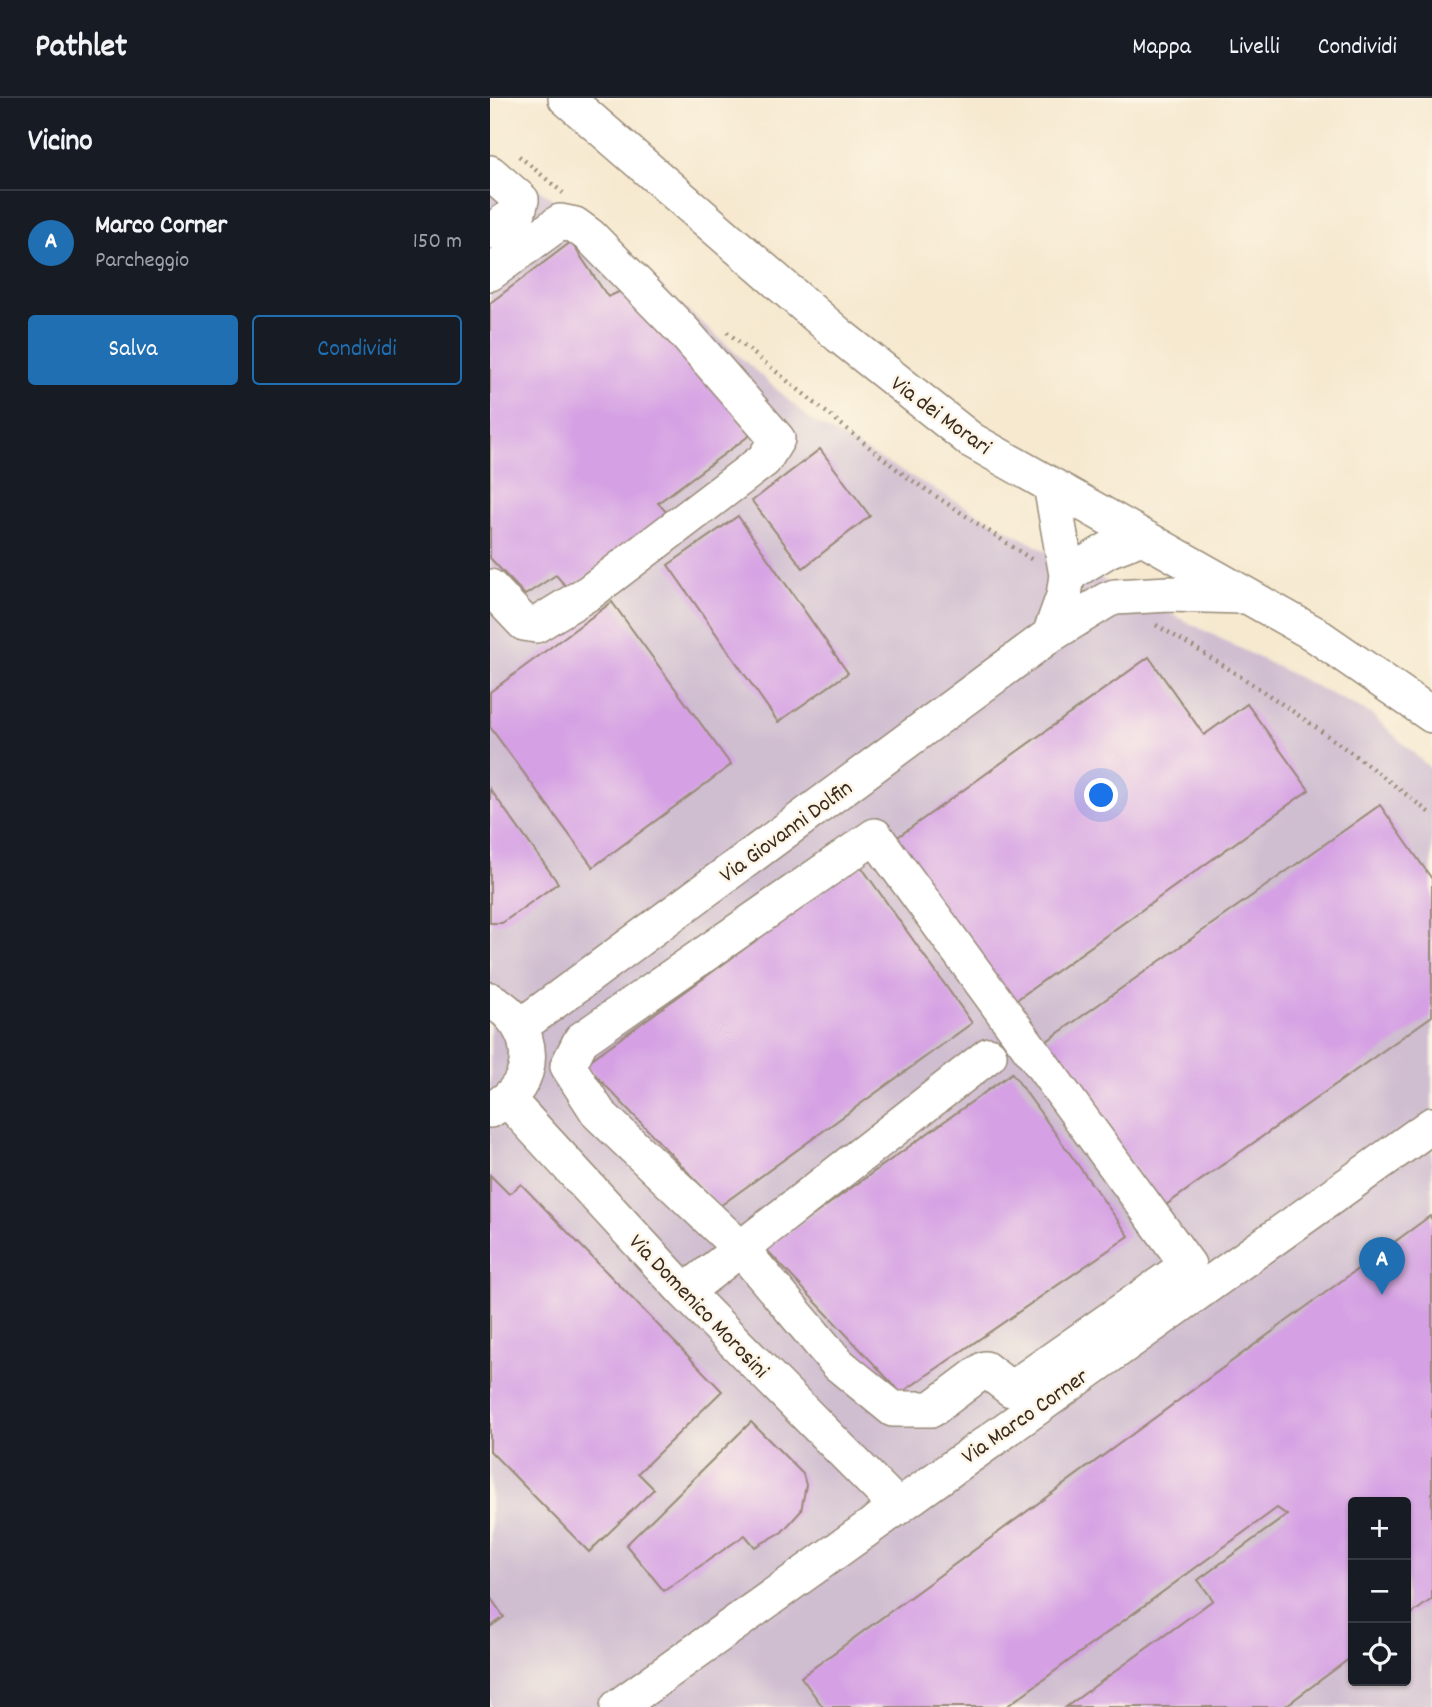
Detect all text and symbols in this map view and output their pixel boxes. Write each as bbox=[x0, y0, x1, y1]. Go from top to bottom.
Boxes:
text: Pathlet bbox=[35, 25, 127, 72]
text: Mappa bbox=[1132, 31, 1191, 65]
text: Livelli bbox=[1229, 31, 1280, 65]
text: Condividi bbox=[1318, 31, 1397, 65]
text: Vicino bbox=[28, 122, 93, 165]
text: Marco Corner bbox=[95, 208, 227, 245]
text: A bbox=[45, 226, 57, 259]
text: 150 m bbox=[413, 226, 462, 259]
text: Parcheggio bbox=[95, 245, 189, 278]
button: Salva bbox=[28, 315, 238, 385]
button: Condividi bbox=[252, 315, 462, 385]
street label: Via dei Morari bbox=[883, 369, 997, 465]
street label: Via Giovanni Dolfin bbox=[714, 773, 860, 892]
your location bbox=[1084, 778, 1118, 812]
street label: Via Domenico Morosini bbox=[620, 1228, 775, 1387]
pin: A bbox=[1359, 1237, 1405, 1295]
street label: Via Marco Corner bbox=[956, 1362, 1097, 1474]
map controls bbox=[1348, 1497, 1411, 1686]
button: + bbox=[1348, 1497, 1411, 1560]
button: − bbox=[1348, 1560, 1411, 1623]
button: locate bbox=[1348, 1623, 1411, 1686]

